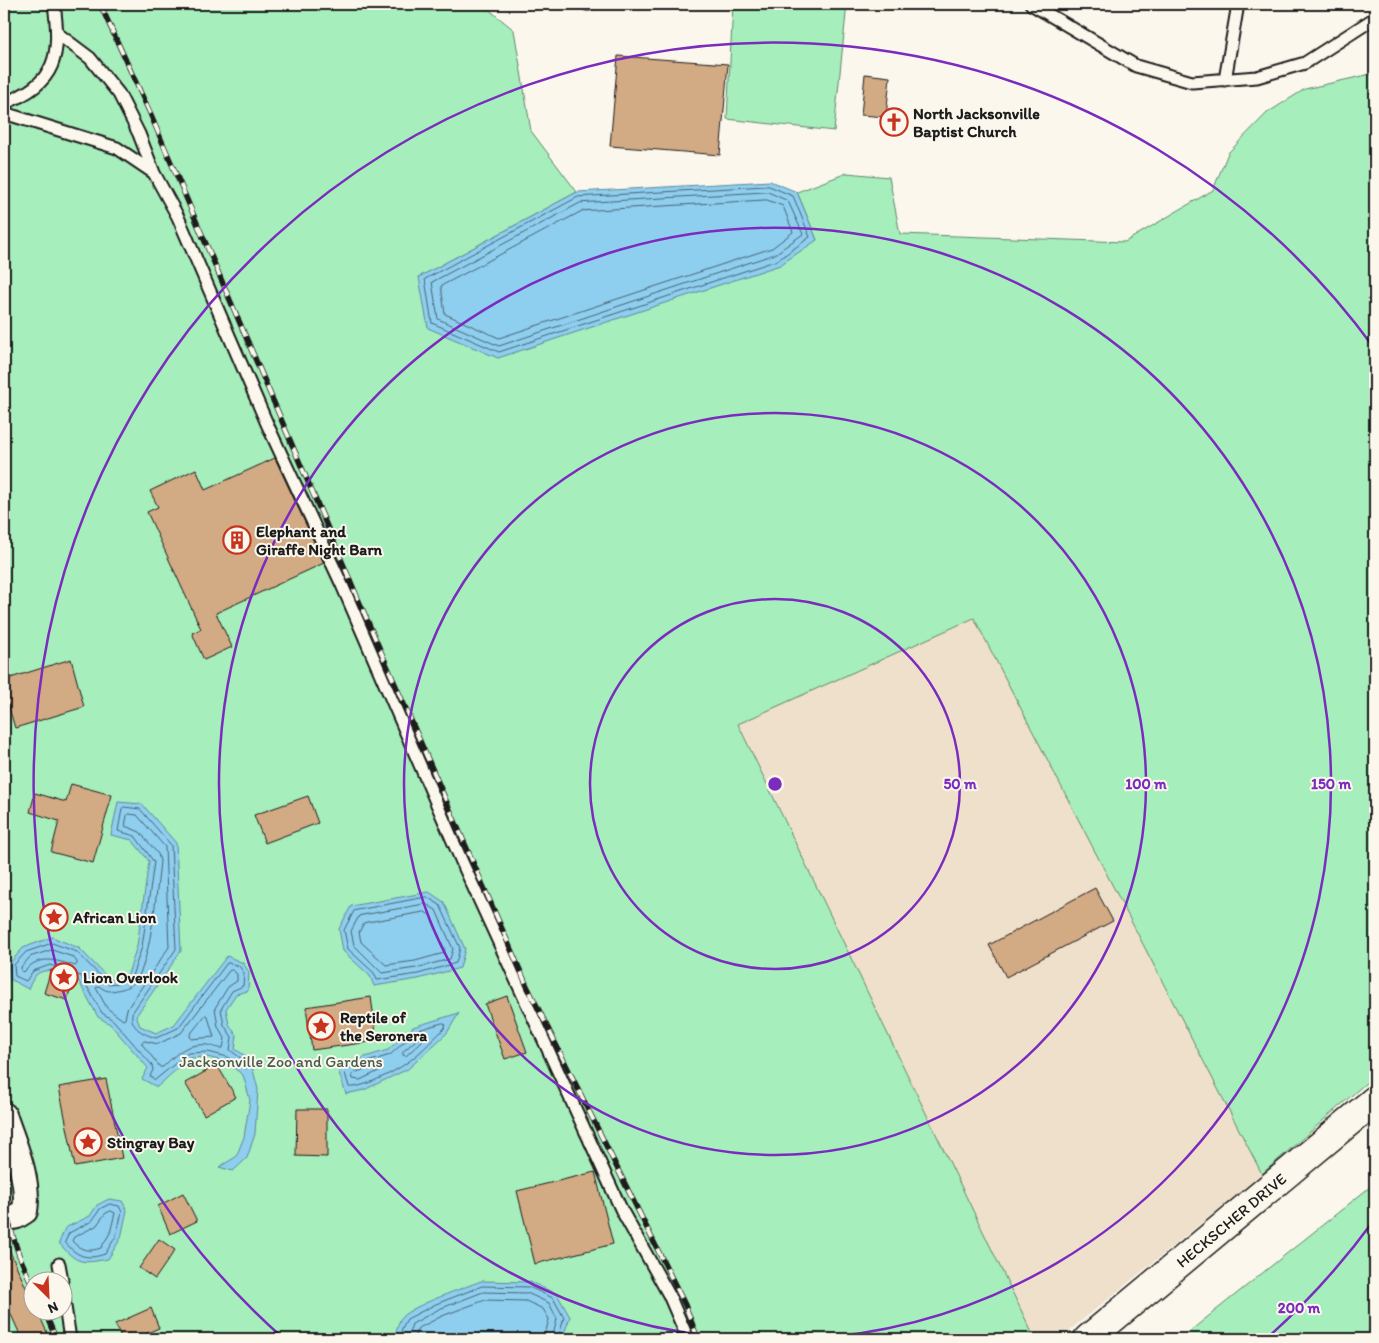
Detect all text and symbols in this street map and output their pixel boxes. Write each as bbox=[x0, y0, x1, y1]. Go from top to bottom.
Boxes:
place label: North Jacksonville Baptist Church bbox=[913, 104, 1040, 142]
church icon: North Jacksonville Baptist Church bbox=[879, 107, 909, 137]
place label: Elephant and Giraffe Night Barn bbox=[256, 522, 383, 560]
building icon: Elephant and Giraffe Night Barn bbox=[222, 525, 252, 555]
centre of rings bbox=[766, 775, 784, 793]
text: 50 m bbox=[943, 775, 977, 793]
text: 100 m bbox=[1125, 775, 1167, 793]
text: 150 m bbox=[1311, 775, 1351, 793]
place icon: African Lion bbox=[39, 902, 69, 932]
place label: African Lion bbox=[72, 908, 157, 927]
place icon: Lion Overlook bbox=[49, 962, 79, 992]
place label: Lion Overlook bbox=[83, 968, 179, 987]
place label: Reptile of the Seronera bbox=[340, 1008, 427, 1045]
place icon: Reptile of the Seronera bbox=[306, 1011, 336, 1041]
park label: Jacksonville Zoo and Gardens bbox=[179, 1052, 383, 1071]
place icon: Stingray Bay bbox=[73, 1127, 103, 1157]
place label: Stingray Bay bbox=[107, 1133, 195, 1153]
street label: HECKSCHER DRIVE bbox=[1172, 1169, 1290, 1272]
north arrow bbox=[22, 1270, 72, 1320]
text: N bbox=[45, 1298, 61, 1317]
text: 200 m bbox=[1278, 1299, 1321, 1317]

